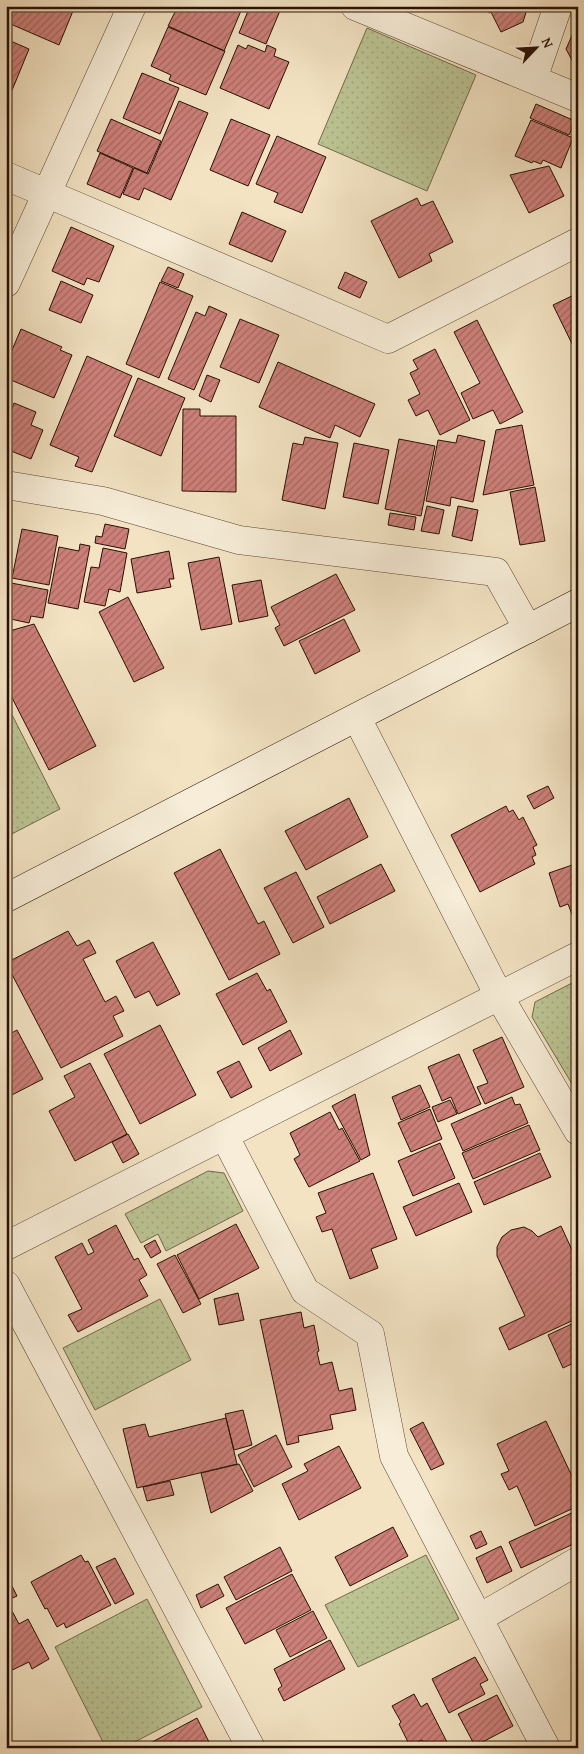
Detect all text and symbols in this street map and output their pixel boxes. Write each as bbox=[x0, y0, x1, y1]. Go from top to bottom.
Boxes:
north arrow bbox=[512, 22, 562, 72]
text: N bbox=[537, 34, 559, 52]

